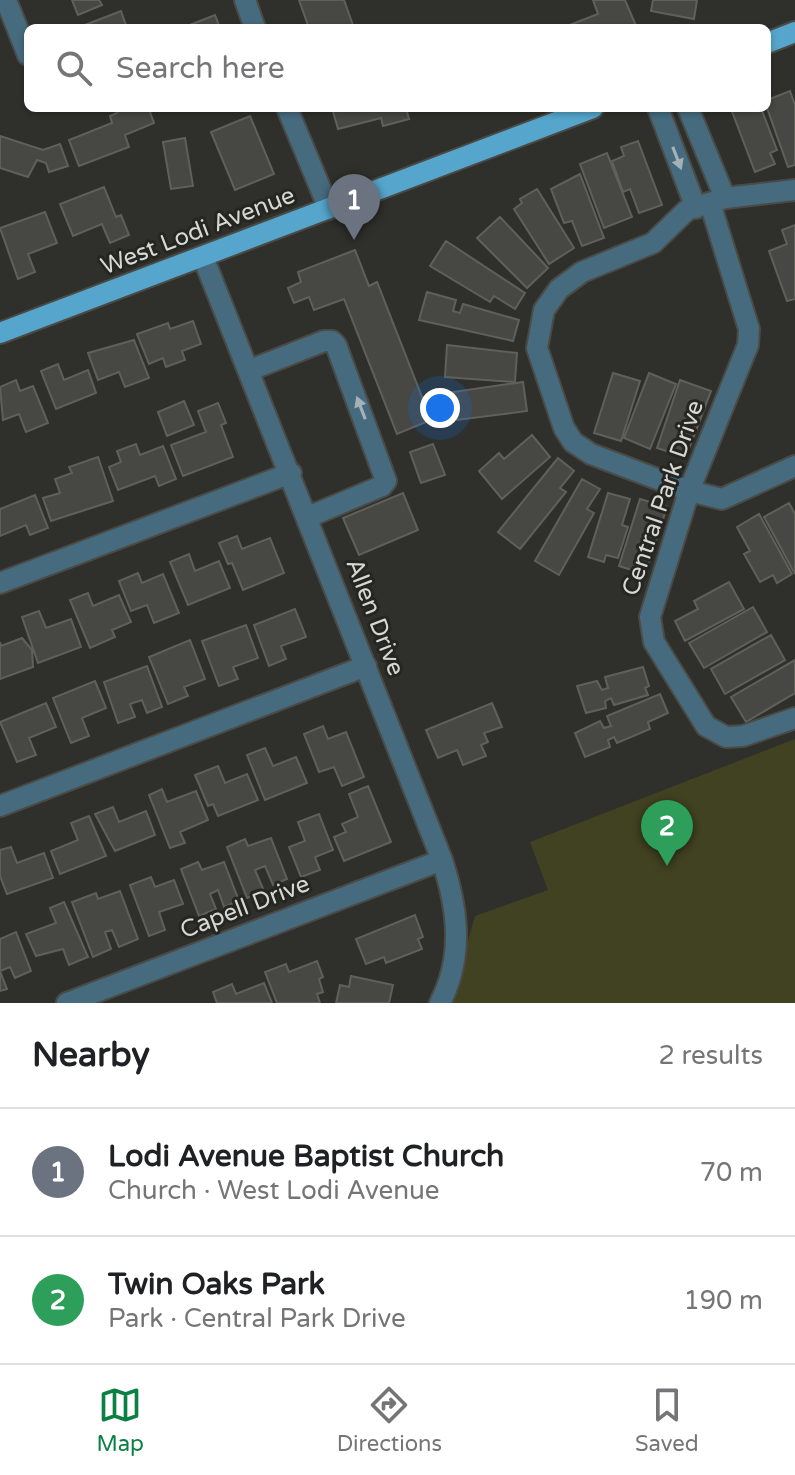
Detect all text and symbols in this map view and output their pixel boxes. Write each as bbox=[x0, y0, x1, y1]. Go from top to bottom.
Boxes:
search box bbox=[24, 24, 771, 112]
icon: search bbox=[52, 46, 96, 90]
text: Search here bbox=[116, 50, 285, 87]
one-way arrow bbox=[671, 146, 684, 170]
pin: 1 bbox=[328, 174, 380, 240]
street label: West Lodi Avenue bbox=[97, 181, 299, 281]
your location bbox=[420, 388, 460, 428]
one-way arrow bbox=[354, 396, 367, 420]
street label: Central Park Drive bbox=[616, 396, 710, 600]
street label: Allen Drive bbox=[339, 554, 411, 680]
pin: 2 bbox=[641, 800, 693, 866]
street label: Capell Drive bbox=[176, 869, 314, 945]
text: Nearby bbox=[32, 1035, 150, 1076]
text: 2 results bbox=[658, 1040, 763, 1071]
text: Lodi Avenue Baptist Church bbox=[108, 1138, 504, 1175]
text: 1 bbox=[50, 1157, 66, 1188]
text: 70 m bbox=[700, 1157, 763, 1188]
text: Church · West Lodi Avenue bbox=[108, 1175, 440, 1206]
text: Twin Oaks Park bbox=[108, 1266, 325, 1303]
text: 2 bbox=[50, 1285, 66, 1316]
text: 190 m bbox=[683, 1285, 763, 1316]
text: Park · Central Park Drive bbox=[108, 1303, 406, 1334]
tab: Map bbox=[96, 1383, 144, 1457]
tab: Directions bbox=[337, 1383, 442, 1457]
tab: Saved bbox=[635, 1383, 699, 1457]

